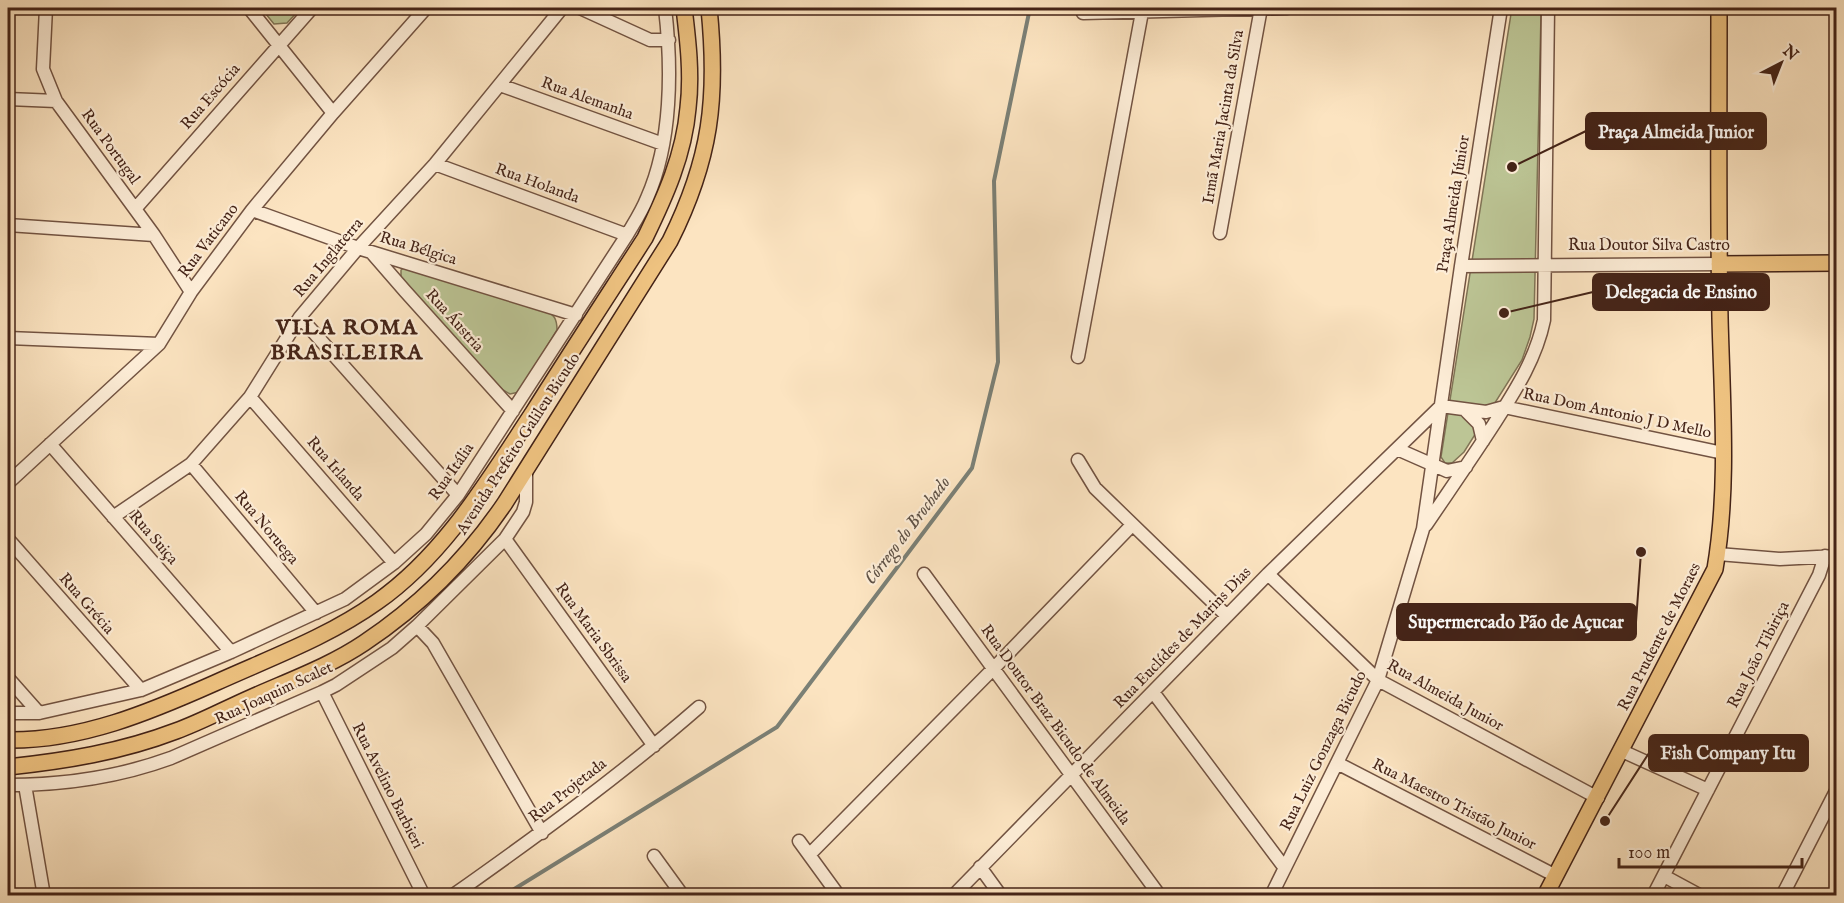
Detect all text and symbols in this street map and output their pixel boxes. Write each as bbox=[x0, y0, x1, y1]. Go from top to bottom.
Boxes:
street label: Irmã Maria Jacinta da Silva bbox=[1199, 28, 1249, 205]
north arrow bbox=[1751, 33, 1811, 93]
text: N bbox=[1777, 41, 1802, 66]
street label: Rua Escócia bbox=[177, 60, 245, 134]
street label: Rua Alemanha bbox=[538, 73, 636, 125]
street label: Rua Portugal bbox=[76, 106, 144, 189]
callout: Praça Almeida Junior bbox=[1586, 113, 1766, 149]
text: Praça Almeida Junior bbox=[1598, 122, 1755, 145]
street label: Praça Almeida Júnior bbox=[1433, 134, 1475, 274]
street label: Rua Holanda bbox=[492, 160, 582, 208]
street label: Rua Vaticano bbox=[175, 200, 244, 282]
street label: Rua Inglaterra bbox=[290, 214, 368, 302]
street label: Rua Bélgica bbox=[377, 228, 459, 270]
street label: Rua Doutor Silva Castro bbox=[1568, 236, 1730, 256]
callout: Delegacia de Ensino bbox=[1593, 274, 1769, 310]
text: Delegacia de Ensino bbox=[1605, 282, 1757, 305]
street label: Rua Áustria bbox=[420, 284, 489, 357]
district label: VILA ROMA BRASILEIRA bbox=[270, 314, 424, 367]
street label: Avenida Prefeito Galileu Bicudo bbox=[452, 349, 586, 539]
street label: Rua Dom Antonio J D Mello bbox=[1521, 384, 1713, 444]
street label: Rua Irlanda bbox=[302, 433, 368, 505]
street label: Rua Itália bbox=[425, 439, 479, 505]
water label: Córrego do Brochado bbox=[860, 472, 956, 590]
street label: Rua Noruega bbox=[229, 487, 303, 569]
street label: Rua Suiça bbox=[124, 507, 182, 569]
street label: Rua Prudente de Moraes bbox=[1614, 559, 1706, 714]
street label: Rua Euclídes de Marins Dias bbox=[1110, 563, 1256, 713]
street label: Rua Grécia bbox=[54, 569, 118, 639]
street label: Rua Maria Sbrissa bbox=[550, 579, 636, 687]
street label: Rua João Tibiriça bbox=[1724, 598, 1795, 712]
callout: Supermercado Pão de Açucar bbox=[1397, 604, 1636, 640]
text: Supermercado Pão de Açucar bbox=[1408, 612, 1624, 635]
street label: Rua Doutor Braz Bicudo de Almeida bbox=[976, 621, 1134, 829]
street label: Rua Almeida Junior bbox=[1383, 656, 1507, 736]
street label: Rua Joaquim Scalet bbox=[212, 658, 337, 730]
street label: Rua Luiz Gonzaga Bicudo bbox=[1276, 667, 1372, 834]
street label: Rua Avelino Barbieri bbox=[347, 720, 427, 852]
callout: Fish Company Itu bbox=[1649, 735, 1808, 771]
text: Fish Company Itu bbox=[1660, 743, 1796, 766]
street label: Rua Projetada bbox=[525, 754, 611, 828]
street label: Rua Maestro Tristão Junior bbox=[1369, 755, 1540, 855]
scale bar bbox=[1619, 831, 1802, 869]
text: 100 m bbox=[1628, 842, 1670, 865]

